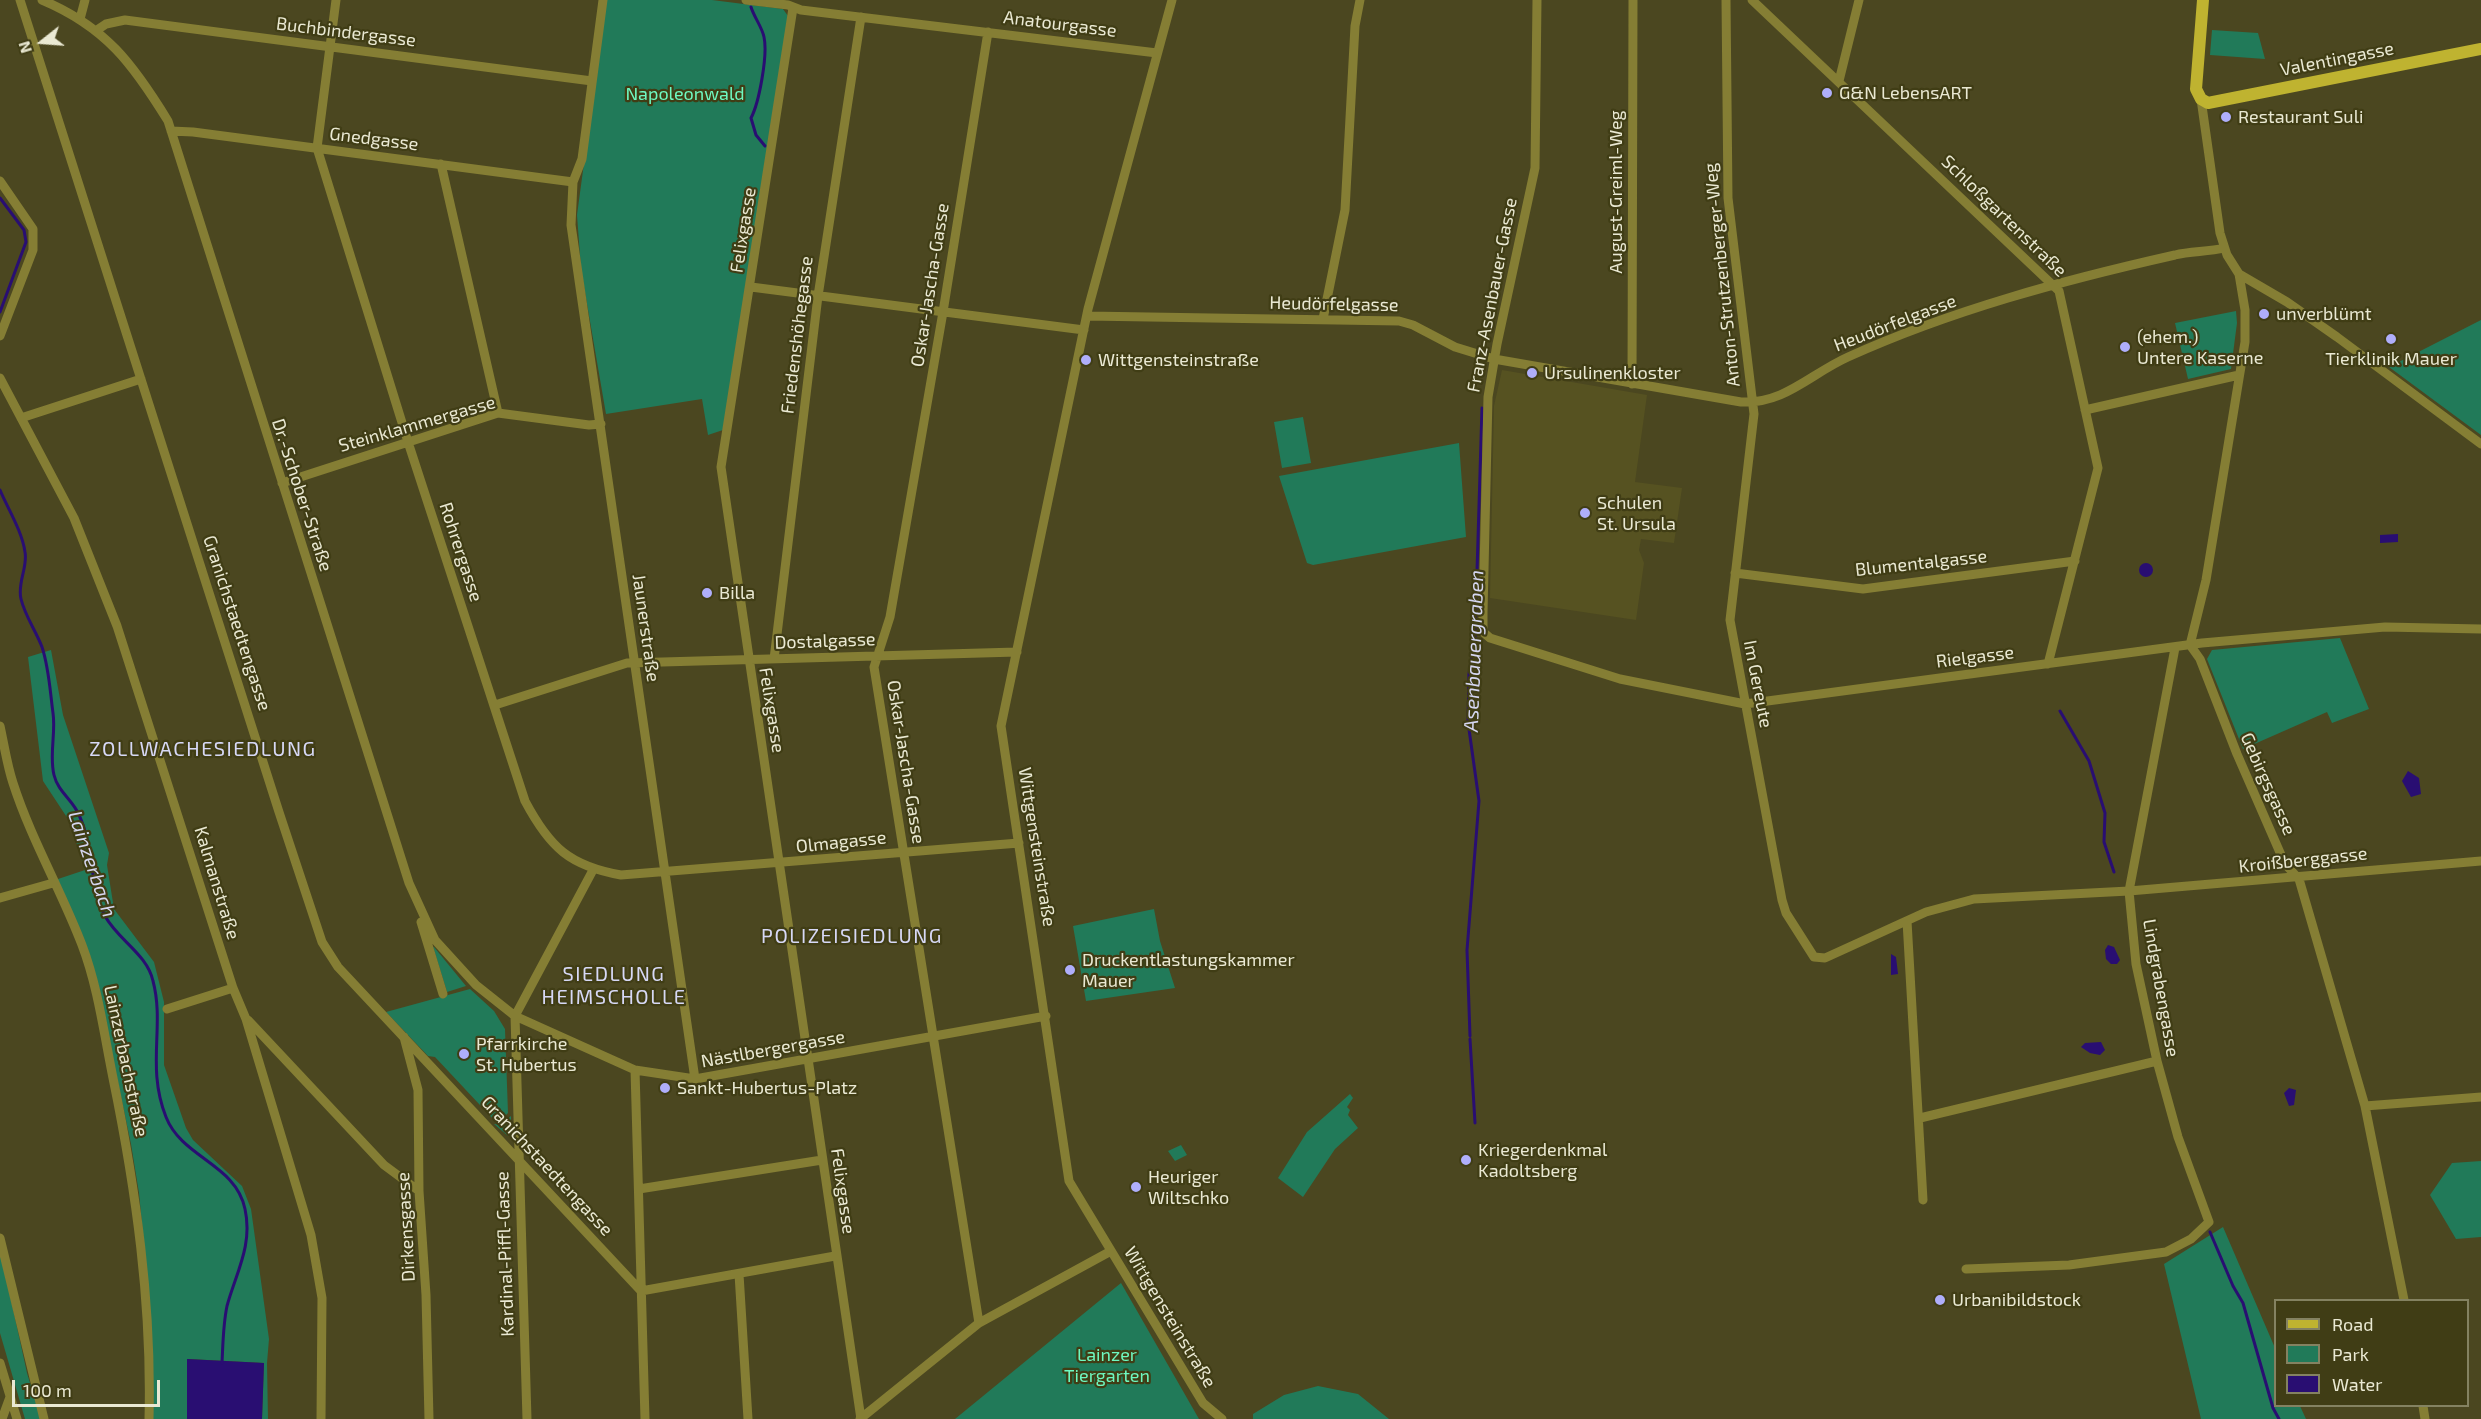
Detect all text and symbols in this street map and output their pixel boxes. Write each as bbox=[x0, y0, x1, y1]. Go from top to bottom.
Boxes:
street label: Anatourgasse bbox=[1002, 6, 1118, 42]
north arrow bbox=[12, 12, 72, 72]
street label: Buchbindergasse bbox=[275, 13, 417, 51]
street label: Valentingasse bbox=[2278, 37, 2396, 81]
text: N bbox=[14, 39, 35, 56]
place label: G&N LebensART bbox=[1839, 82, 1972, 104]
park label: Napoleonwald bbox=[625, 83, 745, 105]
marker: G&N LebensART bbox=[1820, 86, 1834, 100]
place label: Restaurant Suli bbox=[2238, 106, 2363, 128]
street label: August-Greiml-Weg bbox=[1605, 110, 1627, 274]
marker: Restaurant Suli bbox=[2219, 110, 2233, 124]
street label: Gnedgasse bbox=[328, 123, 420, 155]
street label: Schloßgartenstraße bbox=[1937, 151, 2071, 281]
street label: Anton-Strutzenberger-Weg bbox=[1700, 162, 1744, 388]
street label: Felixgasse bbox=[726, 186, 760, 274]
street label: Franz-Asenbauer-Gasse bbox=[1463, 196, 1521, 394]
street label: Oskar-Jascha-Gasse bbox=[906, 202, 954, 368]
street label: Friedenshöhegasse bbox=[777, 255, 817, 415]
street label: Heudörfelgasse bbox=[1831, 290, 1959, 356]
street label: Heudörfelgasse bbox=[1269, 292, 1399, 316]
place label: unverblümt bbox=[2276, 303, 2372, 325]
marker: unverblümt bbox=[2257, 307, 2271, 321]
place label: (ehem.) Untere Kaserne bbox=[2137, 326, 2263, 368]
marker: Tierklinik Mauer bbox=[2384, 332, 2398, 346]
marker: (ehem.) Untere Kaserne bbox=[2118, 340, 2132, 354]
place label: Tierklinik Mauer bbox=[2325, 348, 2457, 370]
place label: Wittgensteinstraße bbox=[1098, 349, 1259, 371]
marker: Wittgensteinstraße bbox=[1079, 353, 1093, 367]
place label: Ursulinenkloster bbox=[1544, 362, 1681, 384]
marker: Ursulinenkloster bbox=[1525, 366, 1539, 380]
street label: Steinklammergasse bbox=[336, 391, 498, 457]
street label: Dr.-Schober-Straße bbox=[267, 416, 337, 574]
place label: Schulen St. Ursula bbox=[1597, 492, 1676, 534]
street label: Rohrergasse bbox=[435, 500, 487, 604]
marker: Schulen St. Ursula bbox=[1578, 506, 1592, 520]
street label: Granichstaedtengasse bbox=[198, 533, 276, 713]
street label: Blumentalgasse bbox=[1854, 545, 1988, 581]
water label: Asenbauergraben bbox=[1459, 570, 1489, 732]
street label: Jaunerstraße bbox=[628, 573, 664, 683]
place label: Billa bbox=[719, 582, 755, 604]
marker: Billa bbox=[700, 586, 714, 600]
street label: Dostalgasse bbox=[774, 628, 876, 654]
street label: Im Gereute bbox=[1739, 638, 1777, 730]
street label: Rielgasse bbox=[1935, 642, 2015, 672]
street label: Felixgasse bbox=[755, 666, 789, 754]
street label: Oskar-Jascha-Gasse bbox=[882, 679, 930, 845]
street label: Gebirgsgasse bbox=[2236, 729, 2300, 839]
district label: ZOLLWACHESIEDLUNG bbox=[89, 737, 317, 761]
street label: Wittgensteinstraße bbox=[1014, 766, 1060, 928]
water label: Lainzerbach bbox=[63, 808, 121, 920]
street label: Kalmanstraße bbox=[190, 824, 244, 942]
street label: Olmagasse bbox=[795, 827, 887, 857]
street label: Kroißberggasse bbox=[2238, 842, 2368, 878]
street label: Lindgrabengasse bbox=[2138, 917, 2184, 1059]
district label: POLIZEISIEDLUNG bbox=[761, 924, 943, 948]
place label: Druckentlastungskammer Mauer bbox=[1082, 949, 1295, 992]
district label: SIEDLUNG HEIMSCHOLLE bbox=[542, 962, 686, 1009]
marker: Druckentlastungskammer Mauer bbox=[1063, 963, 1077, 977]
street label: Lainzerbachstraße bbox=[99, 983, 153, 1139]
street label: Nästlbergergasse bbox=[699, 1026, 847, 1072]
place label: Pfarrkirche St. Hubertus bbox=[476, 1033, 577, 1076]
marker: Pfarrkirche St. Hubertus bbox=[457, 1047, 471, 1061]
place label: Sankt-Hubertus-Platz bbox=[677, 1077, 857, 1099]
marker: Sankt-Hubertus-Platz bbox=[658, 1081, 672, 1095]
street label: Granichstaedtengasse bbox=[477, 1092, 617, 1240]
place label: Kriegerdenkmal Kadoltsberg bbox=[1478, 1139, 1607, 1182]
street label: Felixgasse bbox=[826, 1147, 860, 1235]
marker: Kriegerdenkmal Kadoltsberg bbox=[1459, 1153, 1473, 1167]
place label: Heuriger Wiltschko bbox=[1148, 1166, 1229, 1208]
street label: Kardinal-Piffl-Gasse bbox=[491, 1171, 519, 1337]
street label: Dirkensgasse bbox=[392, 1172, 420, 1282]
marker: Heuriger Wiltschko bbox=[1129, 1180, 1143, 1194]
street label: Wittgensteinstraße bbox=[1119, 1243, 1221, 1391]
place label: Urbanibildstock bbox=[1952, 1289, 2081, 1311]
marker: Urbanibildstock bbox=[1933, 1293, 1947, 1307]
legend bbox=[2274, 1299, 2469, 1407]
text: Road bbox=[2332, 1313, 2373, 1335]
text: Park bbox=[2332, 1343, 2369, 1365]
park label: Lainzer Tiergarten bbox=[1064, 1344, 1150, 1386]
scale bar bbox=[15, 1368, 164, 1406]
text: Water bbox=[2332, 1373, 2382, 1395]
text: 100 m bbox=[23, 1379, 72, 1401]

